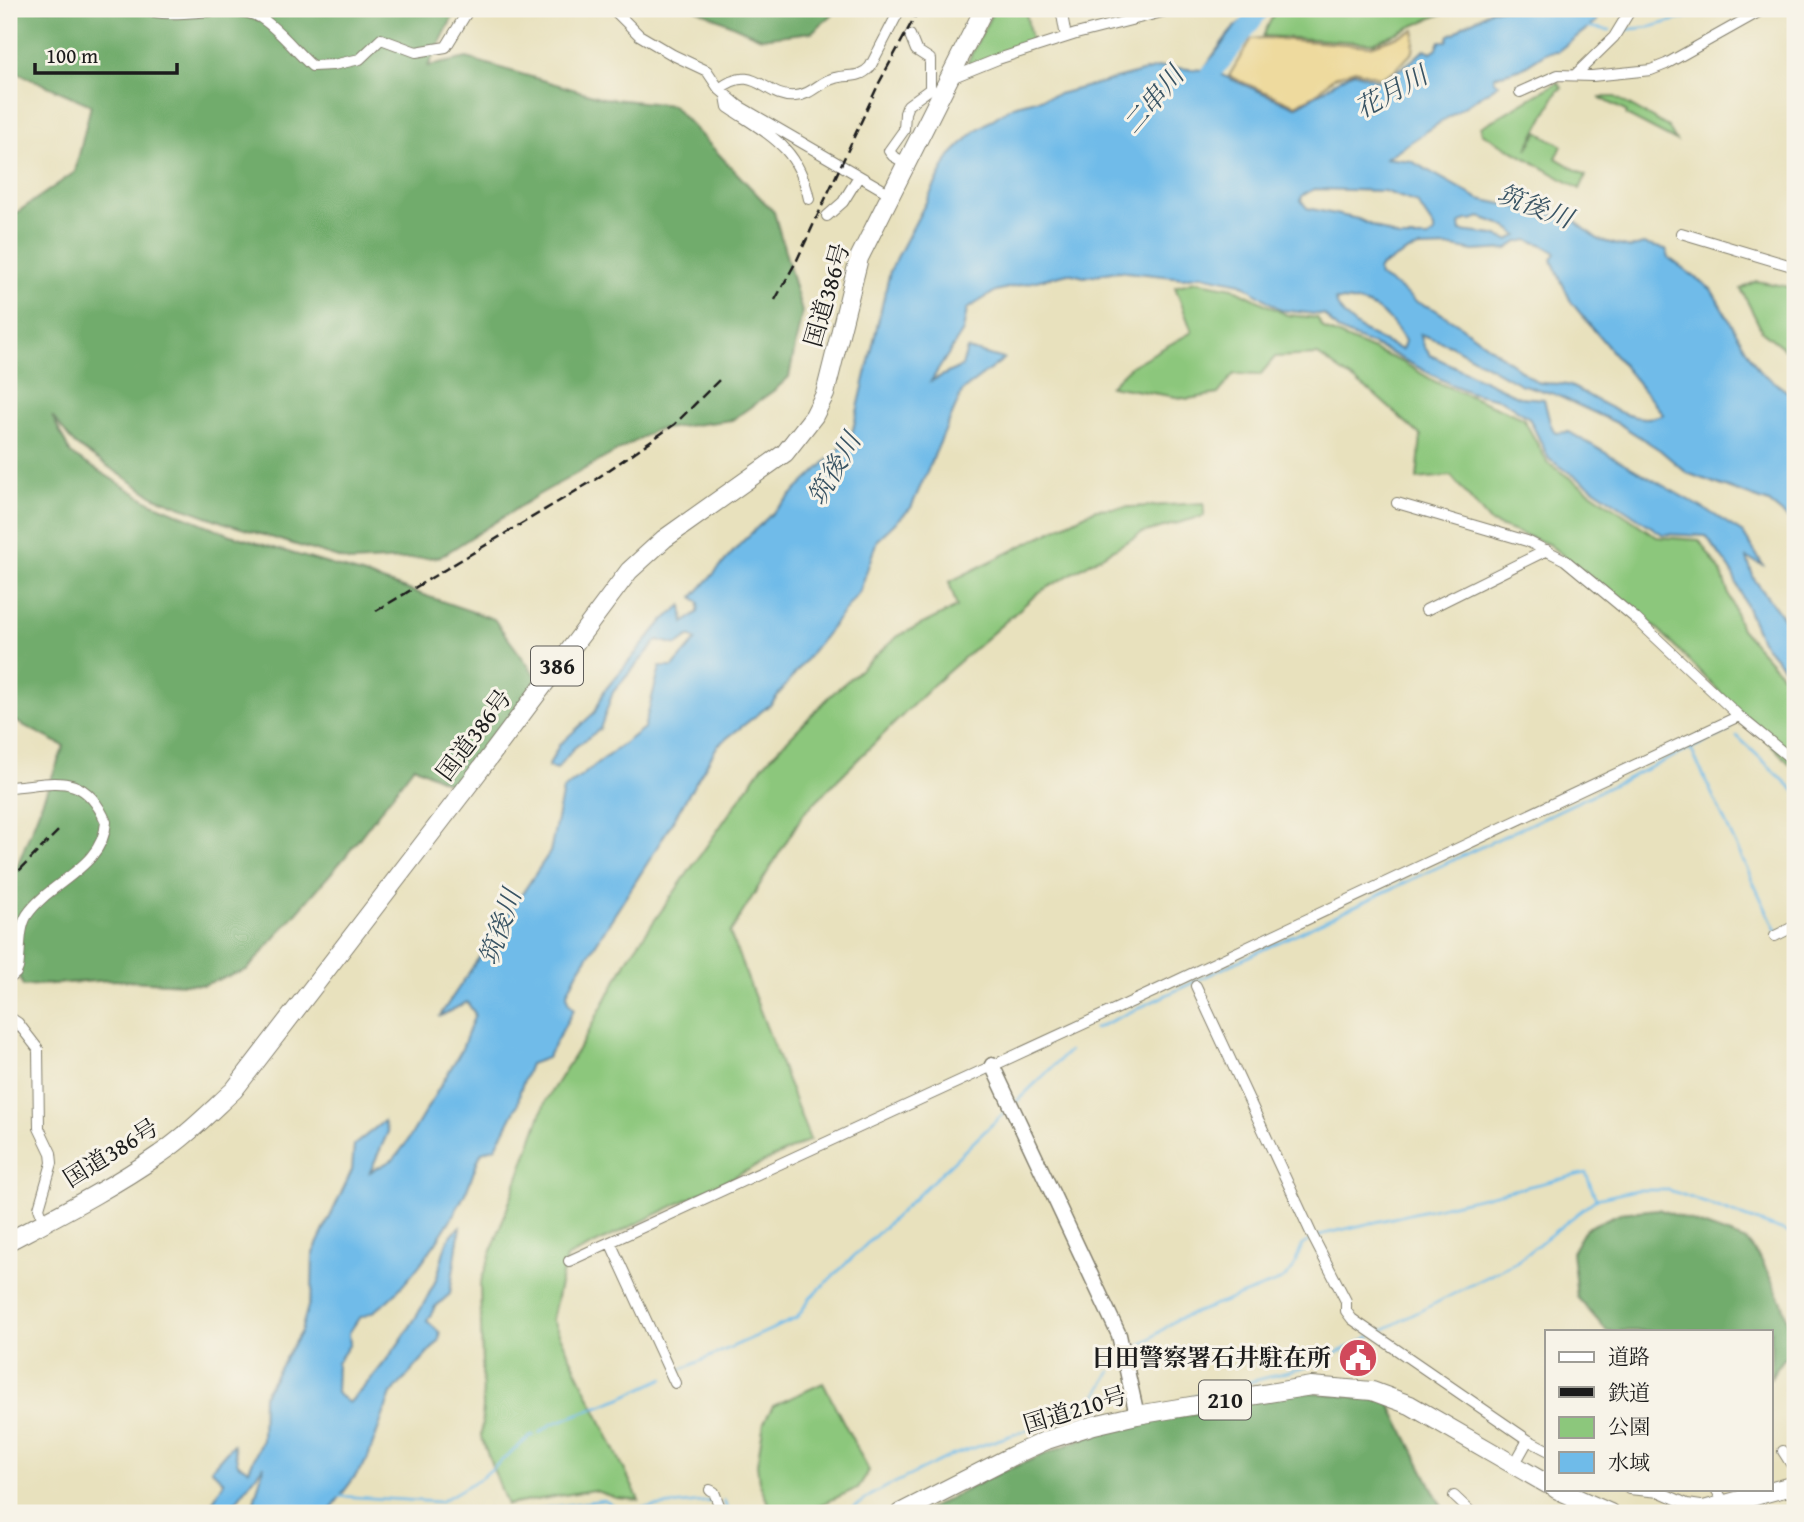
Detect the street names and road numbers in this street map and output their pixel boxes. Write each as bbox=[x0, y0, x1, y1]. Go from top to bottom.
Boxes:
street label: 国道386号 bbox=[795, 239, 858, 351]
road number: 386 bbox=[531, 646, 583, 686]
street label: 国道386号 bbox=[428, 682, 520, 788]
street label: 国道386号 bbox=[56, 1109, 165, 1196]
street label: 国道210号 bbox=[1019, 1377, 1131, 1442]
road number: 210 bbox=[1199, 1380, 1251, 1420]

